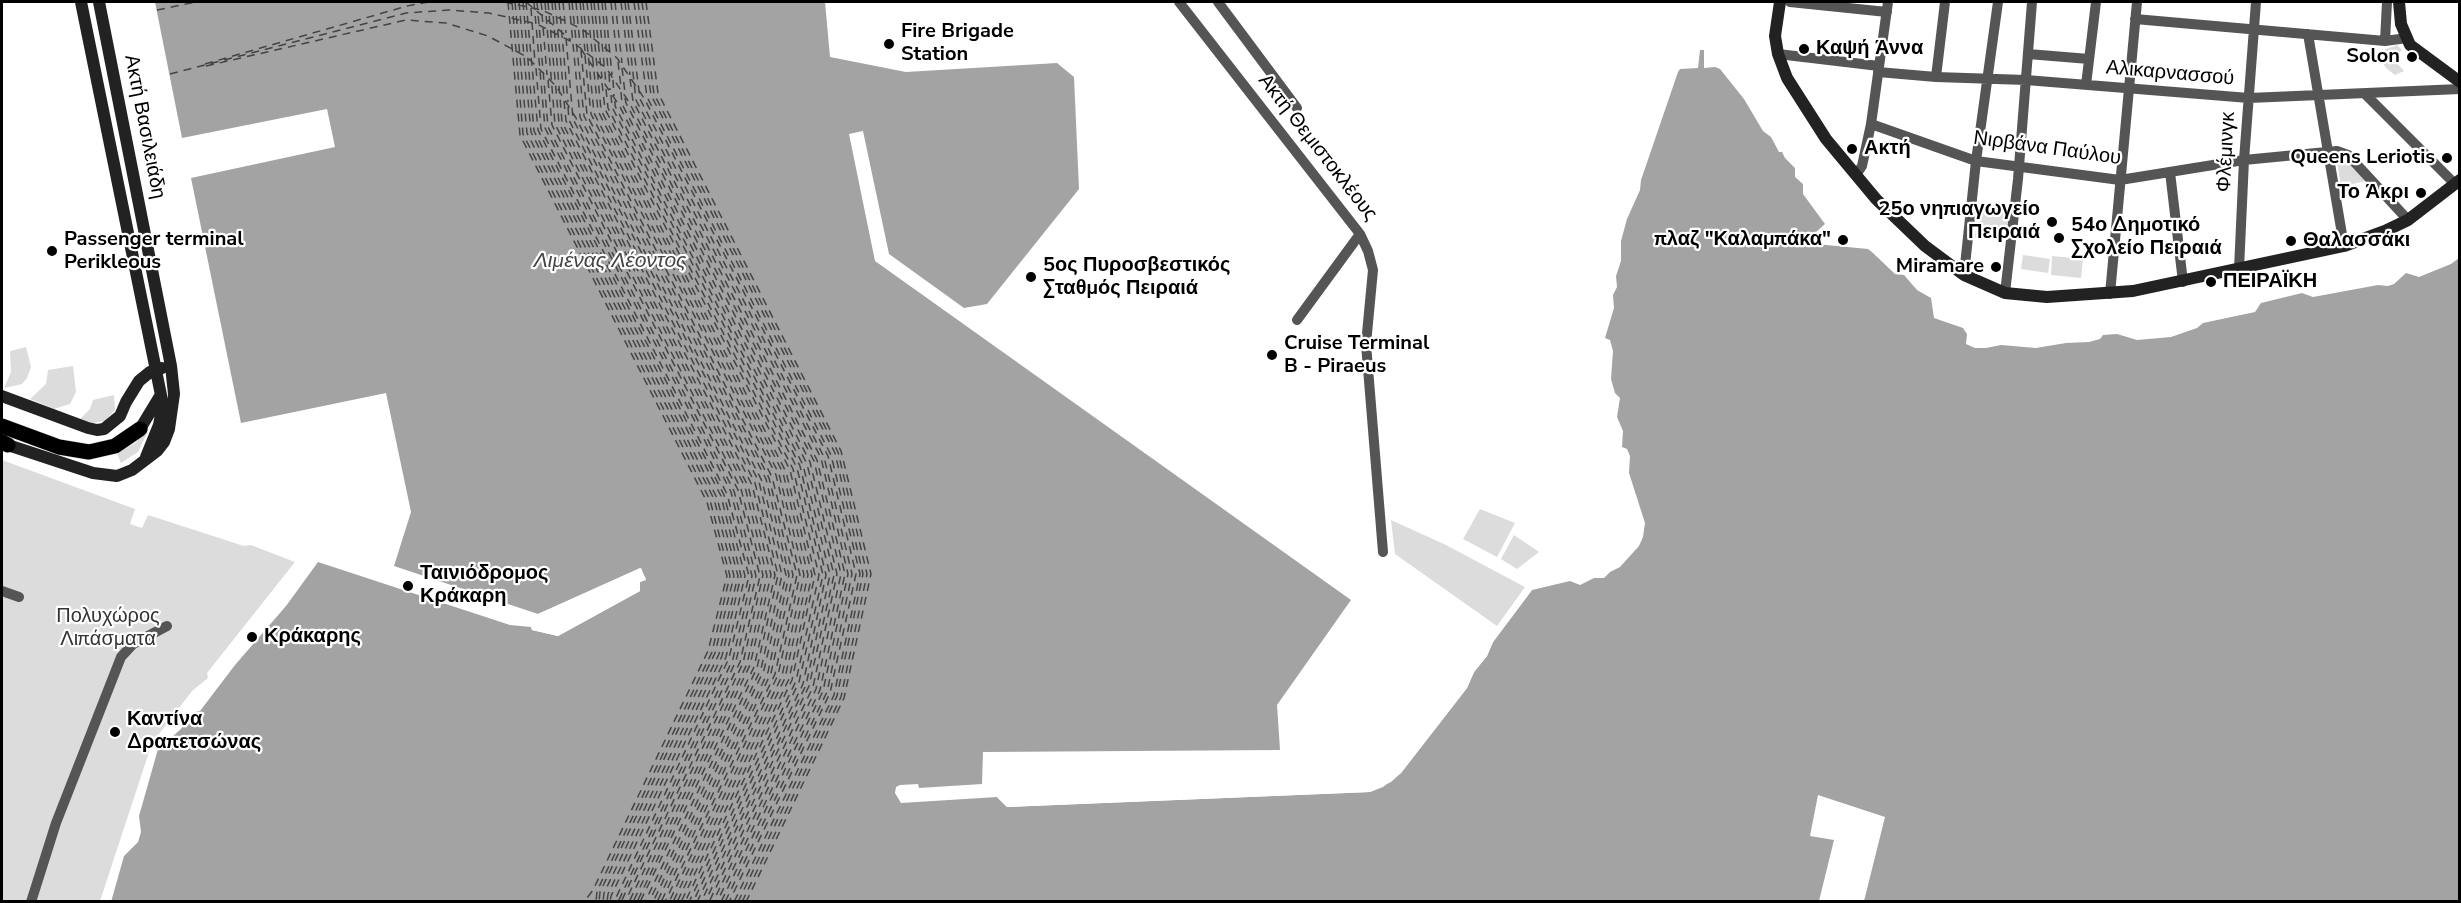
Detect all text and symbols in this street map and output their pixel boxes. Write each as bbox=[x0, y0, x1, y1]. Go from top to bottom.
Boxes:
place label: Fire Brigade Station bbox=[901, 20, 1014, 67]
marker: Fire Brigade Station bbox=[882, 37, 896, 51]
place label: Καψή Άννα bbox=[1816, 37, 1923, 61]
marker: Καψή Άννα bbox=[1797, 42, 1811, 56]
place label: Solon bbox=[2346, 45, 2400, 69]
marker: Solon bbox=[2405, 50, 2419, 64]
street label: Ακτή Βασιλειάδη bbox=[118, 53, 170, 201]
street label: Αλικαρνασσού bbox=[2105, 56, 2235, 92]
street label: Ακτή Θεμιστοκλέους bbox=[1252, 70, 1382, 226]
street label: Φλέμινγκ bbox=[2213, 111, 2241, 193]
street label: Νιρβάνα Παύλου bbox=[1972, 127, 2122, 171]
place label: Ακτή bbox=[1864, 137, 1911, 161]
marker: Ακτή bbox=[1845, 142, 1859, 156]
place label: Queens Leriotis bbox=[2290, 146, 2435, 170]
marker: Queens Leriotis bbox=[2440, 151, 2454, 165]
place label: Το Άκρι bbox=[2337, 181, 2409, 205]
marker: Το Άκρι bbox=[2414, 186, 2428, 200]
place label: 25ο νηπιαγωγείο Πειραιά bbox=[1878, 198, 2040, 245]
place label: 54ο Δημοτικό Σχολείο Πειραιά bbox=[2071, 214, 2222, 261]
marker: 25ο νηπιαγωγείο Πειραιά bbox=[2045, 215, 2059, 229]
place label: Passenger terminal Perikleous bbox=[64, 228, 244, 275]
place label: πλαζ "Καλαμπάκα" bbox=[1655, 228, 1831, 252]
place label: Θαλασσάκι bbox=[2303, 229, 2410, 253]
marker: 54ο Δημοτικό Σχολείο Πειραιά bbox=[2052, 231, 2066, 245]
marker: πλαζ "Καλαμπάκα" bbox=[1836, 233, 1850, 247]
marker: Θαλασσάκι bbox=[2284, 234, 2298, 248]
marker: Passenger terminal Perikleous bbox=[45, 244, 59, 258]
water label: Λιμένας Λέοντος bbox=[534, 249, 686, 275]
place label: 5ος Πυροσβεστικός Σταθμός Πειραιά bbox=[1043, 254, 1230, 301]
place label: Miramare bbox=[1896, 255, 1984, 279]
marker: Miramare bbox=[1989, 260, 2003, 274]
marker: 5ος Πυροσβεστικός Σταθμός Πειραιά bbox=[1024, 270, 1038, 284]
place label: ΠΕΙΡΑΪΚΗ bbox=[2223, 270, 2317, 294]
marker: ΠΕΙΡΑΪΚΗ bbox=[2204, 275, 2218, 289]
place label: Cruise Terminal B - Piraeus bbox=[1284, 332, 1429, 379]
marker: Cruise Terminal B - Piraeus bbox=[1265, 348, 1279, 362]
place label: Ταινιόδρομος Κράκαρη bbox=[420, 562, 548, 609]
marker: Ταινιόδρομος Κράκαρη bbox=[401, 579, 415, 593]
park label: Πολυχώρος Λιπάσματα bbox=[56, 605, 160, 652]
place label: Κράκαρης bbox=[264, 625, 361, 649]
marker: Κράκαρης bbox=[245, 630, 259, 644]
place label: Καντίνα Δραπετσώνας bbox=[127, 708, 261, 755]
marker: Καντίνα Δραπετσώνας bbox=[108, 725, 122, 739]

